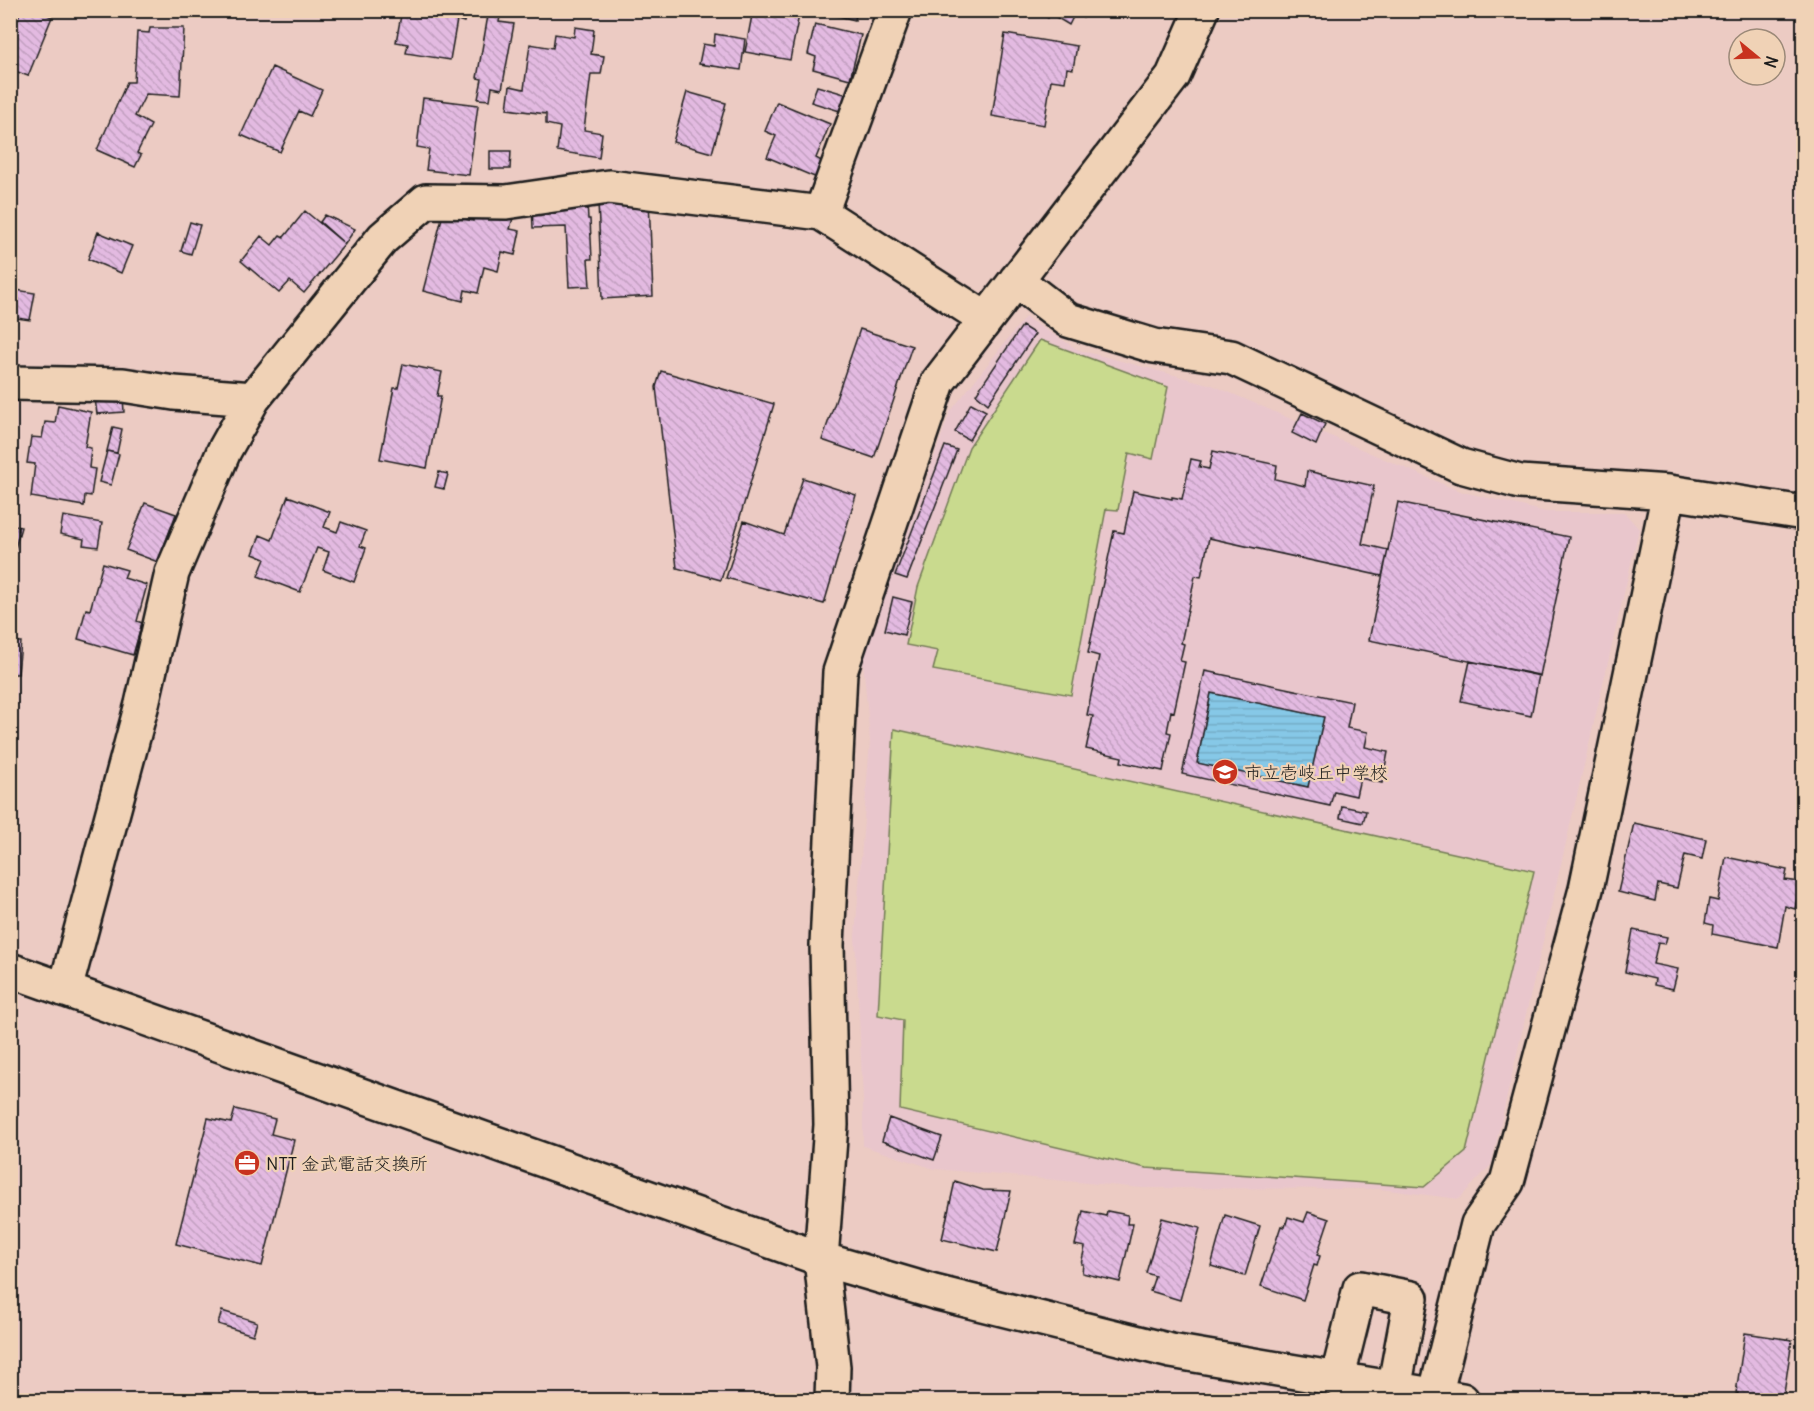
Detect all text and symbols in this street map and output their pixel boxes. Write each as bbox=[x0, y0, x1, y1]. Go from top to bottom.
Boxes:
north arrow bbox=[1727, 27, 1787, 87]
text: N bbox=[1760, 53, 1782, 70]
school or university icon: 市立壱岐丘中学校 bbox=[1210, 757, 1240, 787]
place label: 市立壱岐丘中学校 bbox=[1244, 761, 1388, 784]
office icon: NTT 金武電話交換所 bbox=[232, 1148, 262, 1178]
place label: NTT 金武電話交換所 bbox=[266, 1152, 428, 1175]

